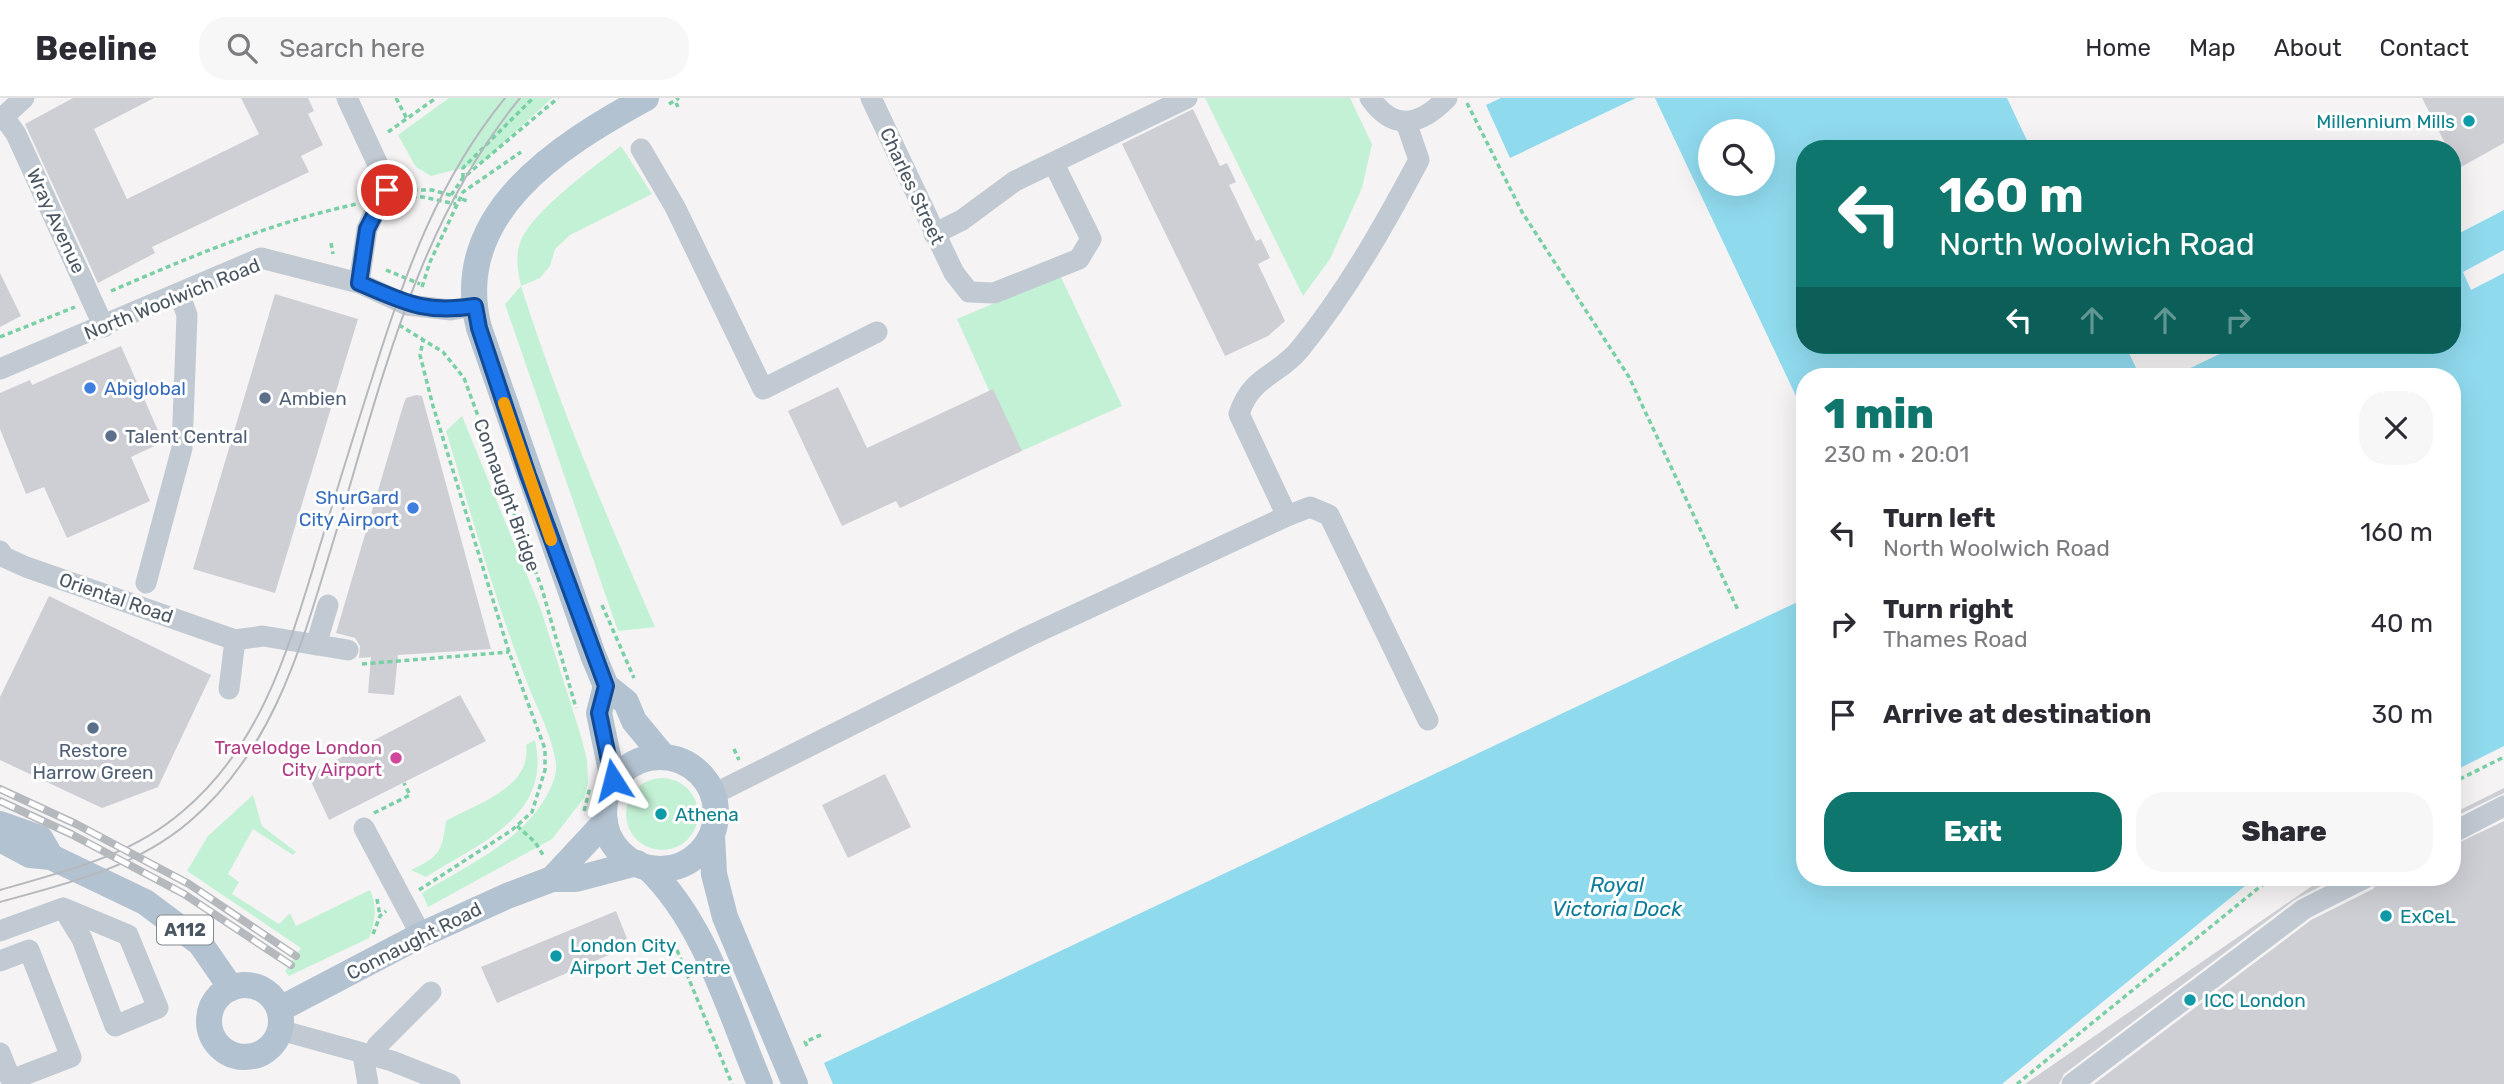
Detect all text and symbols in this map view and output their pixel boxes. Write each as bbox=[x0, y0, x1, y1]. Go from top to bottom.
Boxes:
search box bbox=[199, 17, 689, 80]
text: Beeline bbox=[35, 29, 157, 68]
icon: search bbox=[223, 29, 261, 67]
text: Search here bbox=[279, 33, 425, 64]
text: Home bbox=[2085, 34, 2151, 62]
text: Map bbox=[2189, 34, 2236, 62]
text: About bbox=[2274, 34, 2342, 62]
text: Contact bbox=[2380, 34, 2469, 62]
place label: Millennium Mills bbox=[2316, 110, 2455, 133]
marker: Millennium Mills bbox=[2461, 113, 2477, 129]
map controls bbox=[1698, 119, 1775, 196]
button: search bbox=[1698, 119, 1775, 196]
street label: Charles Street bbox=[875, 124, 949, 249]
pin bbox=[357, 160, 417, 220]
street label: Wray Avenue bbox=[22, 165, 90, 277]
text: 160 m bbox=[1939, 166, 2084, 224]
icon: left bbox=[1824, 168, 1915, 259]
icon: arrive bbox=[368, 171, 406, 209]
text: North Woolwich Road bbox=[1939, 225, 2255, 263]
street label: North Woolwich Road bbox=[81, 253, 263, 345]
icon: left bbox=[2000, 301, 2038, 339]
icon: ahead bbox=[2073, 301, 2111, 339]
icon: ahead bbox=[2146, 301, 2184, 339]
icon: right bbox=[2219, 301, 2257, 339]
place label: Abiglobal bbox=[104, 377, 186, 400]
marker: Abiglobal bbox=[82, 380, 98, 396]
place label: Ambien bbox=[279, 387, 347, 410]
text: 1 min bbox=[1824, 389, 1934, 439]
marker: Ambien bbox=[257, 390, 273, 406]
button: close bbox=[2359, 391, 2433, 465]
street label: Connaught Bridge bbox=[469, 415, 545, 575]
place label: Talent Central bbox=[125, 425, 248, 448]
marker: Talent Central bbox=[103, 428, 119, 444]
text: 230 m · 20:01 bbox=[1824, 440, 1969, 468]
place label: ShurGard City Airport bbox=[299, 486, 400, 531]
marker: ShurGard City Airport bbox=[405, 500, 421, 516]
text: Turn left bbox=[1883, 503, 1995, 534]
icon: left bbox=[1824, 514, 1862, 552]
text: 160 m bbox=[2360, 517, 2433, 548]
text: North Woolwich Road bbox=[1883, 534, 2110, 562]
street label: Oriental Road bbox=[56, 568, 176, 628]
text: Turn right bbox=[1883, 594, 2013, 625]
icon: right bbox=[1824, 605, 1862, 643]
text: 40 m bbox=[2371, 608, 2433, 639]
text: Thames Road bbox=[1883, 625, 2028, 653]
icon: arrive bbox=[1824, 696, 1862, 734]
text: Arrive at destination bbox=[1883, 699, 2151, 730]
text: 30 m bbox=[2371, 699, 2433, 730]
marker: Restore Harrow Green bbox=[85, 720, 101, 736]
place label: Travelodge London City Airport bbox=[214, 736, 383, 781]
place label: Restore Harrow Green bbox=[32, 739, 154, 784]
position arrow bbox=[576, 743, 650, 817]
marker: Travelodge London City Airport bbox=[388, 750, 404, 766]
button: Exit bbox=[1824, 792, 2122, 872]
button: Share bbox=[2136, 792, 2433, 872]
place label: Athena bbox=[675, 803, 739, 826]
marker: Athena bbox=[653, 806, 669, 822]
water label: Royal Victoria Dock bbox=[1552, 872, 1683, 921]
street label: Connaught Road bbox=[343, 897, 485, 985]
place label: ExCeL bbox=[2400, 905, 2456, 928]
marker: ExCeL bbox=[2378, 908, 2394, 924]
road number: A112 bbox=[157, 916, 213, 944]
place label: London City Airport Jet Centre bbox=[570, 934, 731, 979]
marker: London City Airport Jet Centre bbox=[548, 948, 564, 964]
place label: ICC London bbox=[2204, 989, 2306, 1012]
marker: ICC London bbox=[2182, 992, 2198, 1008]

